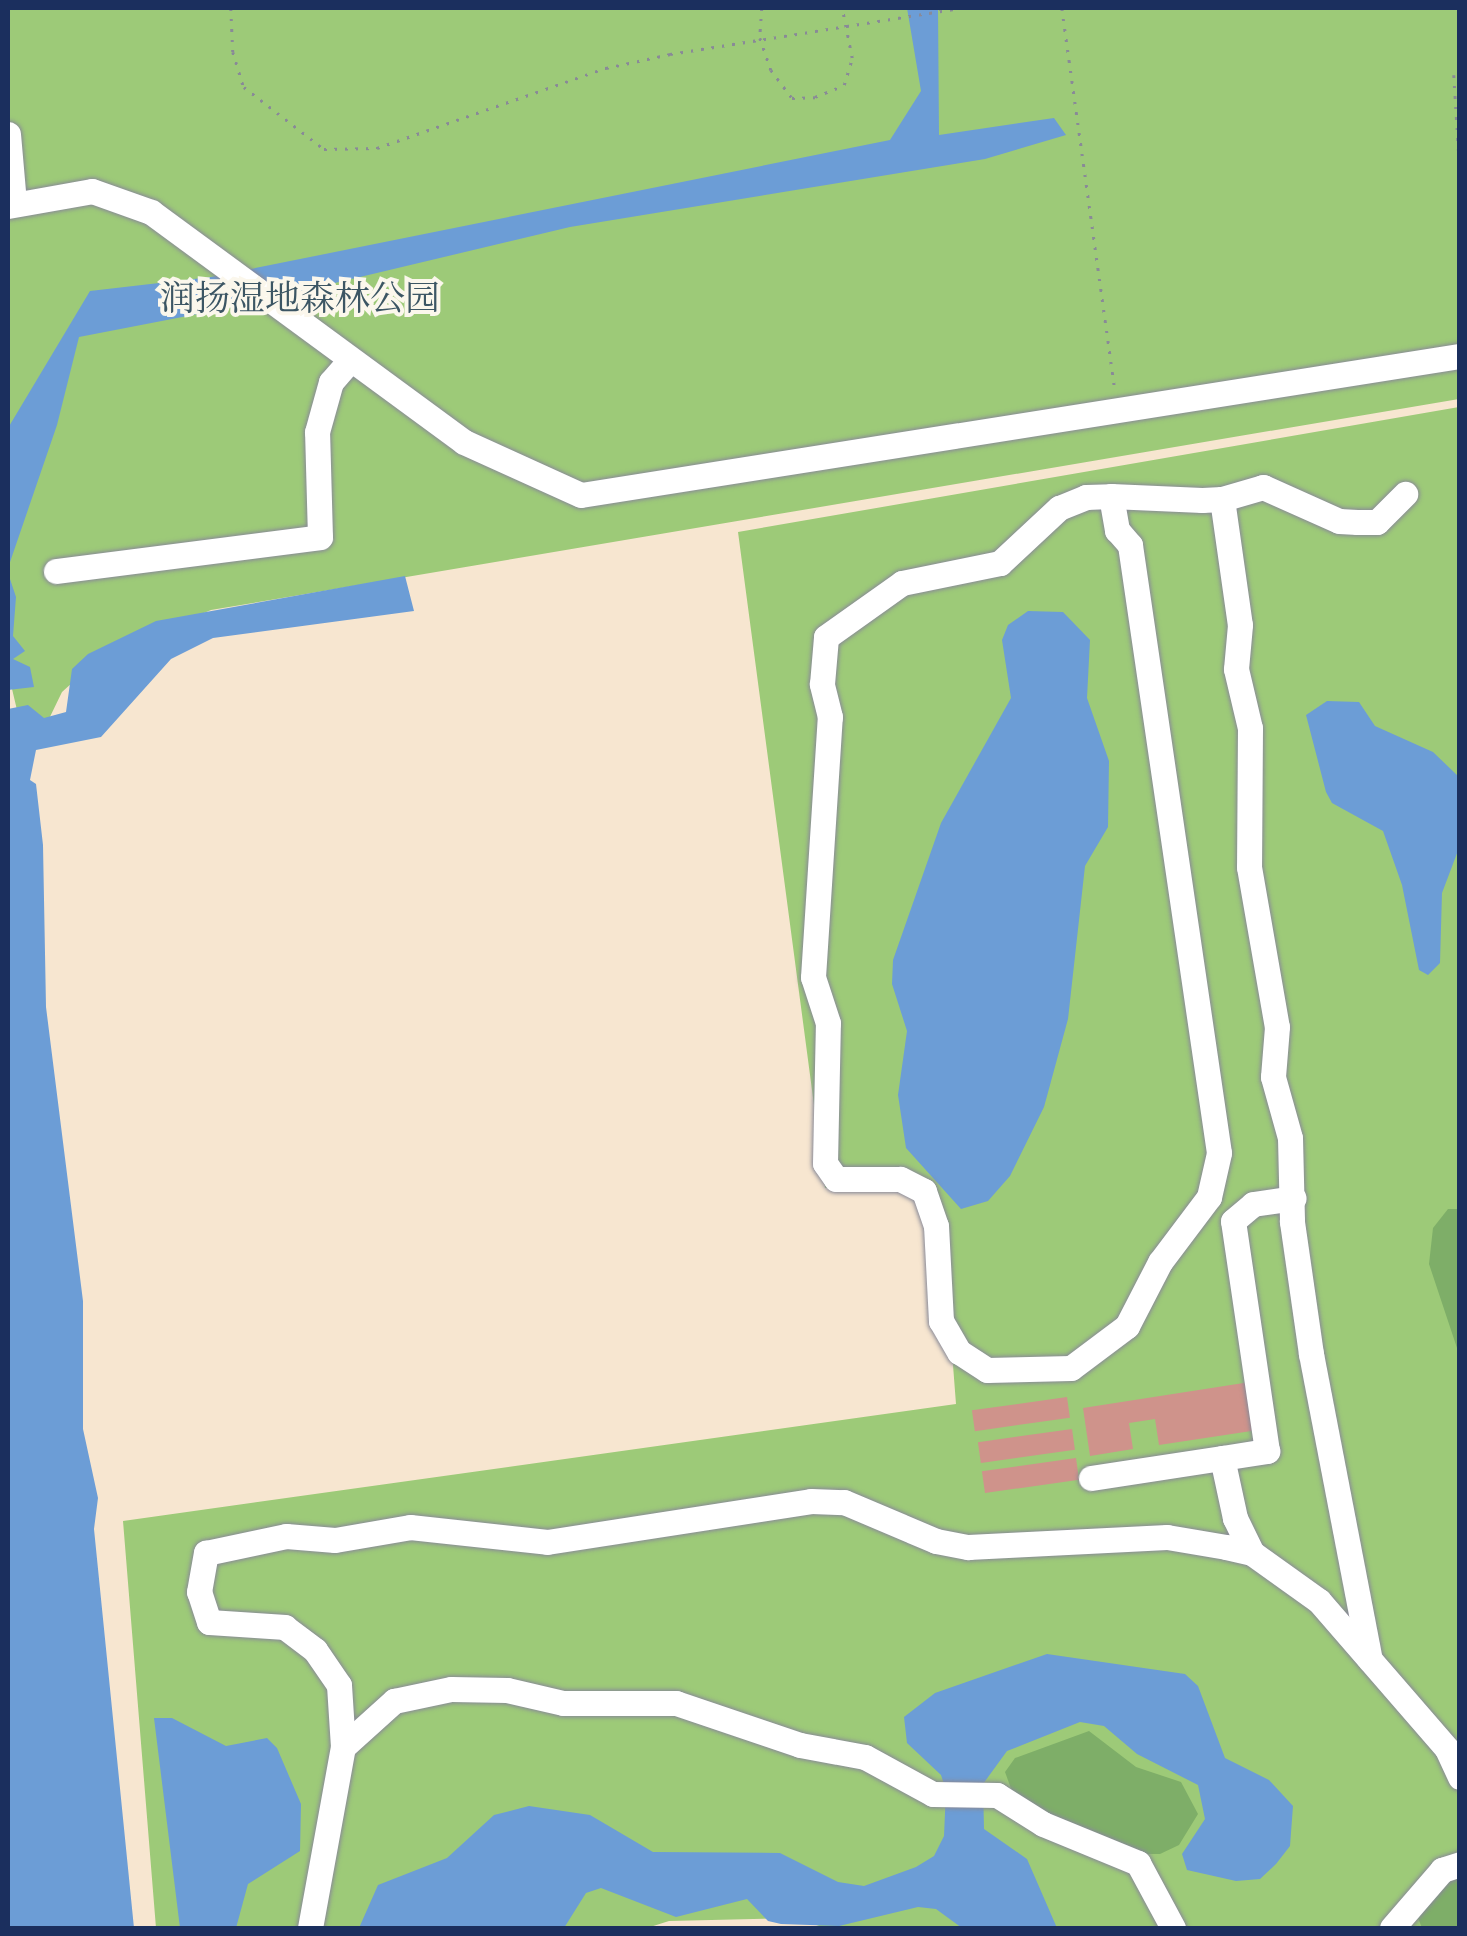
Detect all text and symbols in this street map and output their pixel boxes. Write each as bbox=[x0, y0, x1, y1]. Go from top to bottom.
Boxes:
park label: 润扬湿地森林公园 bbox=[160, 279, 440, 321]

